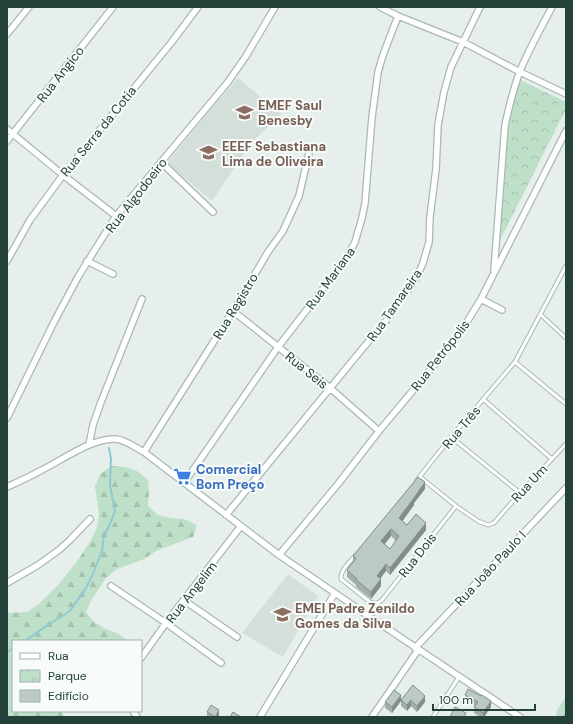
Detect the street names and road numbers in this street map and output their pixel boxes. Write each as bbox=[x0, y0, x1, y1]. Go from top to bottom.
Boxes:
street label: Rua Angico bbox=[33, 42, 88, 106]
street label: Rua Serra da Cotia bbox=[57, 83, 140, 180]
street label: Rua Algodoeiro bbox=[102, 154, 171, 236]
street label: Rua Mariana bbox=[302, 244, 359, 313]
street label: Rua Tamareira bbox=[363, 266, 426, 345]
street label: Rua Registro bbox=[209, 270, 262, 343]
street label: Rua Petrópolis bbox=[407, 316, 474, 394]
street label: Rua Seis bbox=[282, 348, 332, 393]
street label: Rua Três bbox=[439, 402, 484, 452]
street label: Rua Um bbox=[508, 461, 551, 506]
street label: Rua João Paulo I bbox=[451, 527, 530, 610]
street label: Rua Dois bbox=[395, 530, 440, 581]
street label: Rua Angelim bbox=[162, 558, 221, 627]

